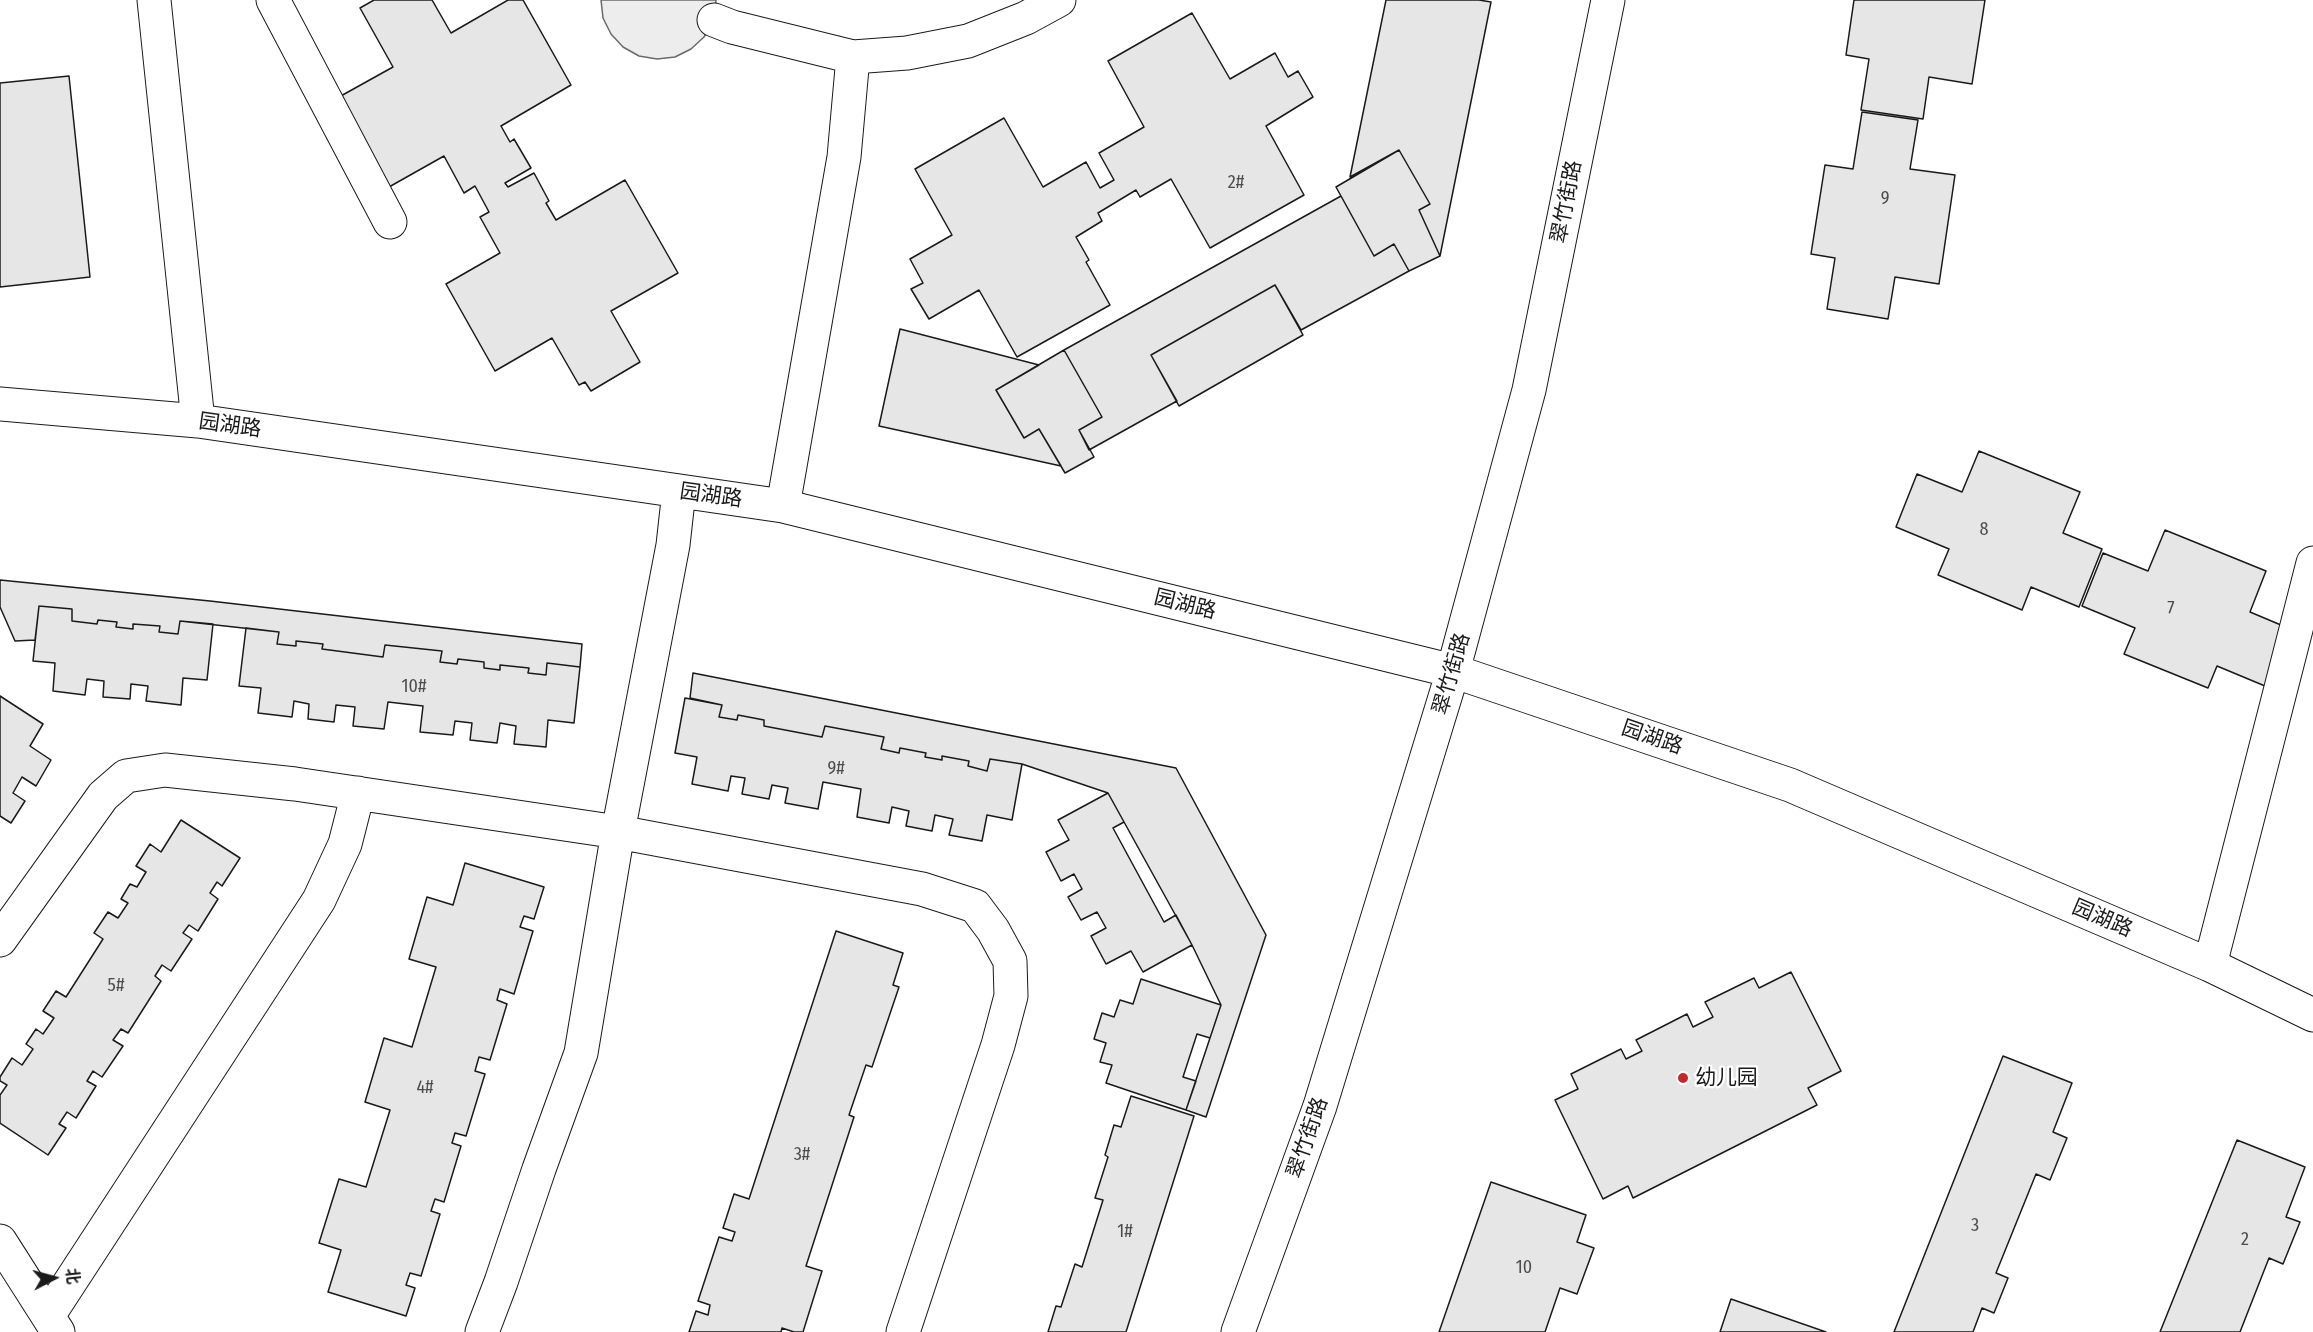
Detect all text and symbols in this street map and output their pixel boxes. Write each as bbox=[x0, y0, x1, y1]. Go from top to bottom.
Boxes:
street label: 翠竹街路 bbox=[1547, 158, 1587, 246]
house number: 2# bbox=[1228, 172, 1244, 194]
house number: 9 bbox=[1881, 188, 1889, 210]
street label: 园湖路 bbox=[197, 409, 263, 443]
street label: 园湖路 bbox=[678, 479, 744, 513]
house number: 8 bbox=[1980, 519, 1988, 541]
street label: 园湖路 bbox=[1151, 585, 1219, 625]
house number: 7 bbox=[2167, 598, 2175, 620]
street label: 翠竹街路 bbox=[1428, 630, 1476, 718]
house number: 10# bbox=[402, 676, 426, 698]
street label: 园湖路 bbox=[1618, 716, 1686, 760]
house number: 9# bbox=[827, 758, 845, 780]
street label: 园湖路 bbox=[2068, 895, 2136, 943]
house number: 5# bbox=[108, 975, 124, 997]
place label: 幼儿园 bbox=[1695, 1065, 1758, 1091]
marker: 幼儿园 bbox=[1676, 1071, 1690, 1085]
house number: 4# bbox=[416, 1077, 434, 1099]
street label: 翠竹街路 bbox=[1282, 1094, 1334, 1182]
house number: 3# bbox=[794, 1144, 810, 1166]
house number: 3 bbox=[1971, 1215, 1979, 1237]
house number: 1# bbox=[1117, 1221, 1133, 1243]
house number: 2 bbox=[2241, 1229, 2249, 1251]
north arrow bbox=[24, 1248, 84, 1308]
house number: 10 bbox=[1516, 1257, 1532, 1279]
text: 北 bbox=[62, 1267, 83, 1285]

